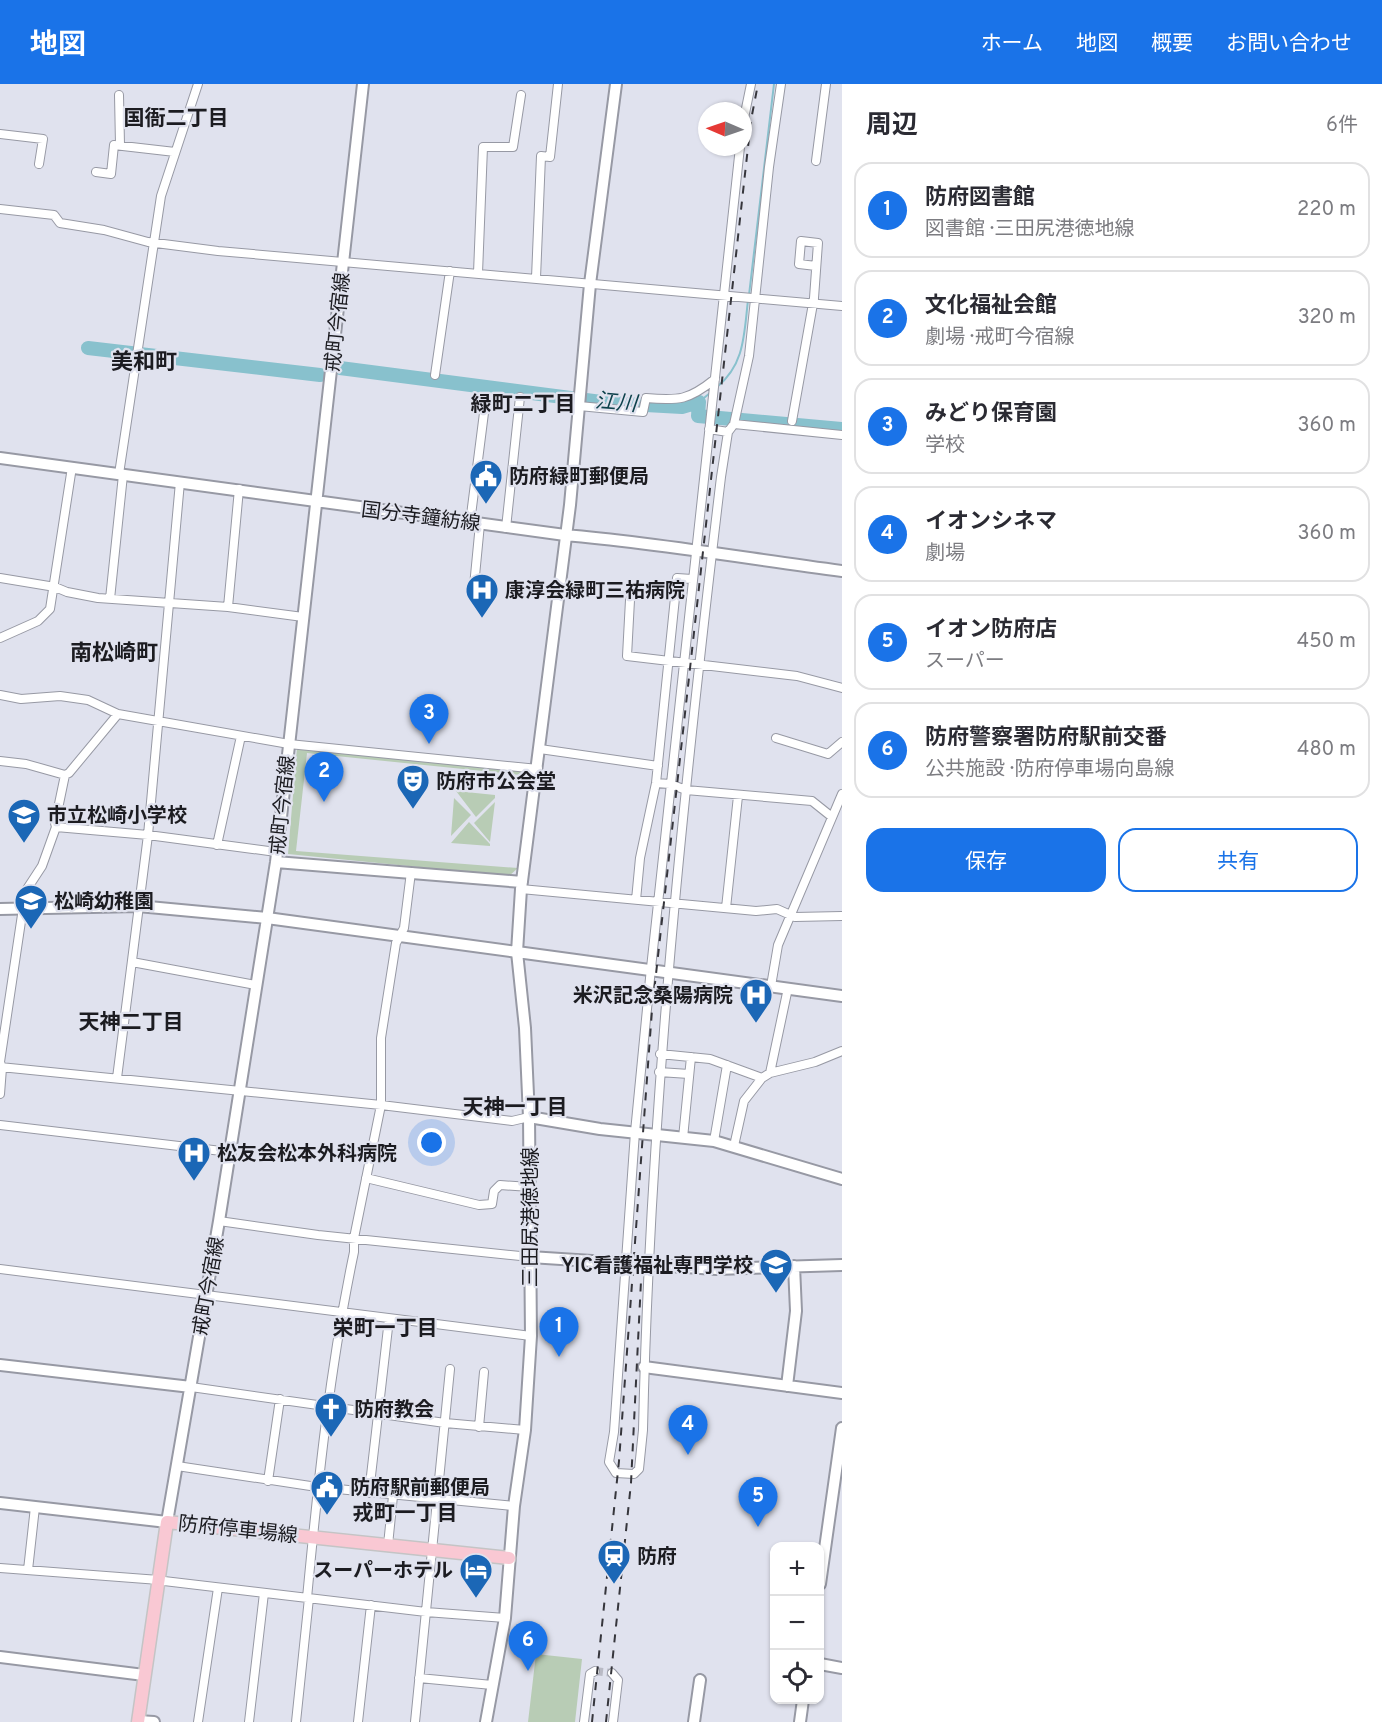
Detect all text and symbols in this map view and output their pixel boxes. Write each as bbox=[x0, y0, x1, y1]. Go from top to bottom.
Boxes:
text: 地図 bbox=[30, 28, 86, 64]
text: ホーム bbox=[981, 31, 1043, 58]
text: 地図 bbox=[1076, 31, 1118, 58]
text: 概要 bbox=[1151, 31, 1193, 58]
text: お問い合わせ bbox=[1226, 31, 1352, 58]
north arrow bbox=[698, 102, 752, 156]
district label: 国衙二丁目 bbox=[124, 106, 229, 133]
text: 周辺 bbox=[866, 110, 918, 143]
text: 6件 bbox=[1326, 113, 1358, 139]
text: 防府図書館 bbox=[925, 185, 1035, 212]
text: 1 bbox=[884, 197, 892, 223]
text: 220 m bbox=[1297, 197, 1356, 223]
text: 図書館 · 三田尻港徳地線 bbox=[925, 217, 1134, 243]
street label: 戒町今宿線 bbox=[321, 271, 357, 373]
text: 文化福祉会館 bbox=[925, 293, 1057, 320]
text: 2 bbox=[881, 305, 894, 331]
text: 320 m bbox=[1298, 305, 1356, 331]
text: 劇場 · 戒町今宿線 bbox=[925, 325, 1074, 351]
district label: 美和町 bbox=[111, 350, 177, 377]
water label: 江川 bbox=[594, 388, 640, 419]
district label: 緑町二丁目 bbox=[471, 392, 576, 419]
text: みどり保育園 bbox=[925, 401, 1057, 428]
text: 3 bbox=[882, 413, 894, 439]
text: 360 m bbox=[1298, 413, 1356, 439]
text: 学校 bbox=[925, 433, 965, 459]
public building icon: 防府緑町郵便局 bbox=[468, 458, 504, 505]
place label: 防府緑町郵便局 bbox=[509, 465, 649, 491]
street label: 国分寺鐘紡線 bbox=[360, 498, 482, 538]
text: イオンシネマ bbox=[925, 509, 1057, 536]
text: 4 bbox=[881, 521, 894, 547]
text: 360 m bbox=[1298, 521, 1356, 547]
text: 劇場 bbox=[925, 541, 965, 567]
hospital icon: 康淳会緑町三祐病院 bbox=[464, 572, 500, 619]
place label: 康淳会緑町三祐病院 bbox=[505, 579, 685, 605]
text: イオン防府店 bbox=[925, 617, 1057, 644]
text: 5 bbox=[881, 629, 894, 655]
text: 450 m bbox=[1297, 629, 1356, 655]
district label: 南松崎町 bbox=[70, 641, 158, 668]
text: スーパー bbox=[925, 649, 1005, 675]
pin: 3 bbox=[410, 694, 448, 744]
text: 防府警察署防府駅前交番 bbox=[925, 725, 1167, 752]
text: 6 bbox=[881, 737, 894, 763]
text: 480 m bbox=[1297, 737, 1356, 763]
pin: 2 bbox=[304, 752, 344, 802]
street label: 戒町今宿線 bbox=[266, 754, 302, 856]
text: 公共施設 · 防府停車場向島線 bbox=[925, 757, 1174, 783]
theatre icon: 防府市公会堂 bbox=[395, 763, 431, 810]
place label: 防府市公会堂 bbox=[436, 770, 556, 796]
school or university icon: 市立松崎小学校 bbox=[6, 797, 42, 844]
place label: 市立松崎小学校 bbox=[47, 804, 187, 830]
button: 保存 bbox=[866, 828, 1106, 892]
button: 共有 bbox=[1118, 828, 1358, 892]
school or university icon: 松崎幼稚園 bbox=[13, 883, 49, 930]
place label: 松崎幼稚園 bbox=[54, 890, 154, 916]
hospital icon: 米沢記念桑陽病院 bbox=[738, 977, 774, 1024]
place label: 米沢記念桑陽病院 bbox=[573, 984, 733, 1010]
district label: 天神二丁目 bbox=[79, 1010, 184, 1037]
district label: 天神一丁目 bbox=[463, 1095, 568, 1122]
your location bbox=[417, 1128, 446, 1157]
hospital icon: 松友会松本外科病院 bbox=[176, 1135, 212, 1182]
place label: 松友会松本外科病院 bbox=[217, 1142, 397, 1168]
street label: 三田尻港徳地線 bbox=[519, 1147, 545, 1287]
street label: 戒町今宿線 bbox=[188, 1235, 231, 1338]
school or university icon: YIC看護福祉専門学校 bbox=[758, 1247, 794, 1294]
place label: YIC看護福祉専門学校 bbox=[561, 1254, 753, 1280]
pin: 1 bbox=[540, 1308, 578, 1357]
district label: 栄町一丁目 bbox=[333, 1316, 438, 1343]
church icon: 防府教会 bbox=[313, 1391, 349, 1438]
place label: 防府教会 bbox=[354, 1398, 434, 1424]
pin: 4 bbox=[668, 1406, 708, 1455]
public building icon: 防府駅前郵便局 bbox=[309, 1469, 345, 1516]
place label: 防府駅前郵便局 bbox=[350, 1476, 490, 1502]
pin: 5 bbox=[738, 1478, 777, 1527]
district label: 戎町一丁目 bbox=[353, 1501, 458, 1528]
street label: 防府停車場線 bbox=[177, 1512, 299, 1550]
station icon: 防府 bbox=[596, 1538, 632, 1585]
map controls bbox=[770, 1542, 824, 1704]
button: + bbox=[770, 1542, 824, 1596]
place label: 防府 bbox=[637, 1545, 677, 1571]
hotel icon: スーパーホテル bbox=[458, 1552, 494, 1599]
place label: スーパーホテル bbox=[313, 1559, 453, 1585]
button: − bbox=[770, 1596, 824, 1650]
pin: 6 bbox=[508, 1622, 548, 1671]
button: locate bbox=[770, 1650, 824, 1704]

